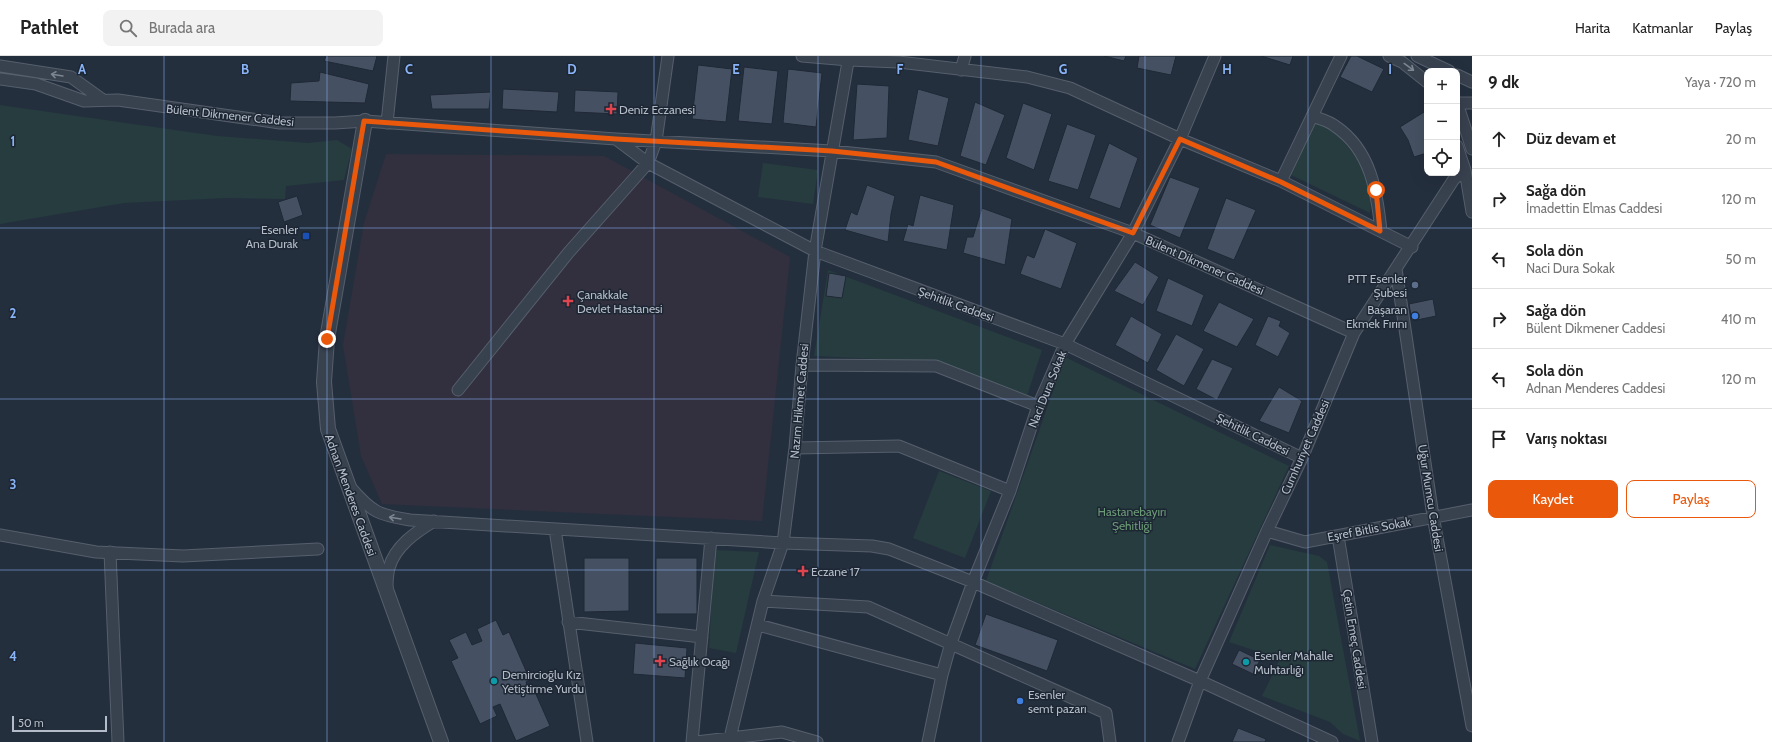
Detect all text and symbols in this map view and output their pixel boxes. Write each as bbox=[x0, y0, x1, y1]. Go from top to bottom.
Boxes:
search box bbox=[103, 10, 383, 46]
text: Pathlet bbox=[20, 16, 79, 39]
icon: search bbox=[117, 17, 139, 39]
text: Burada ara bbox=[149, 19, 215, 37]
text: Harita bbox=[1575, 19, 1610, 37]
text: Katmanlar bbox=[1632, 19, 1693, 37]
text: Paylaş bbox=[1715, 19, 1752, 37]
text: A bbox=[78, 61, 87, 77]
text: B bbox=[241, 61, 249, 77]
text: C bbox=[405, 61, 413, 77]
text: D bbox=[567, 61, 577, 77]
text: E bbox=[732, 61, 740, 77]
text: F bbox=[897, 61, 904, 77]
text: G bbox=[1059, 61, 1068, 77]
text: H bbox=[1222, 61, 1232, 77]
text: I bbox=[1388, 61, 1392, 77]
one-way arrow bbox=[1403, 63, 1414, 71]
map controls bbox=[1424, 68, 1460, 176]
button: + bbox=[1424, 68, 1460, 104]
one-way arrow bbox=[51, 71, 64, 79]
text: 9 dk bbox=[1488, 72, 1519, 92]
text: Yaya · 720 m bbox=[1685, 74, 1756, 90]
street label: Bülent Dikmener Caddesi bbox=[165, 101, 295, 129]
place label: Deniz Eczanesi bbox=[619, 102, 695, 117]
marker: Deniz Eczanesi bbox=[606, 104, 616, 114]
button: − bbox=[1424, 104, 1460, 140]
icon: ahead bbox=[1488, 128, 1510, 150]
text: Düz devam et bbox=[1526, 130, 1616, 148]
text: 20 m bbox=[1726, 131, 1756, 147]
text: 1 bbox=[11, 133, 15, 149]
button: locate bbox=[1424, 140, 1460, 176]
route start bbox=[1367, 181, 1385, 199]
text: Sağa dön bbox=[1526, 182, 1586, 200]
icon: right bbox=[1488, 188, 1510, 210]
text: 120 m bbox=[1722, 191, 1756, 207]
text: İmadettin Elmas Caddesi bbox=[1526, 200, 1662, 216]
place label: Esenler Ana Durak bbox=[246, 222, 299, 251]
marker: Esenler Ana Durak bbox=[301, 231, 311, 241]
street label: Bülent Dikmener Caddesi bbox=[1143, 232, 1267, 298]
text: Sola dön bbox=[1526, 242, 1583, 260]
icon: left bbox=[1488, 248, 1510, 270]
text: 50 m bbox=[1726, 251, 1756, 267]
text: Naci Dura Sokak bbox=[1526, 260, 1615, 276]
place label: PTT Esenler Şubesi bbox=[1348, 271, 1407, 300]
marker: PTT Esenler Şubesi bbox=[1410, 280, 1420, 290]
street label: Şehitlik Caddesi bbox=[916, 283, 996, 325]
place label: Çanakkale Devlet Hastanesi bbox=[577, 287, 663, 316]
marker: Çanakkale Devlet Hastanesi bbox=[562, 295, 574, 307]
place label: Başaran Ekmek Fırını bbox=[1346, 302, 1407, 331]
text: Sağa dön bbox=[1526, 302, 1586, 320]
text: 2 bbox=[10, 305, 17, 321]
icon: right bbox=[1488, 308, 1510, 330]
marker: Başaran Ekmek Fırını bbox=[1410, 311, 1420, 321]
text: 410 m bbox=[1721, 311, 1756, 327]
text: Bülent Dikmener Caddesi bbox=[1526, 320, 1665, 336]
route end bbox=[318, 330, 336, 348]
street label: Nazım Hikmet Caddesi bbox=[786, 343, 812, 459]
street label: Naci Dura Sokak bbox=[1025, 348, 1070, 430]
text: Sola dön bbox=[1526, 362, 1583, 380]
icon: left bbox=[1488, 368, 1510, 390]
text: 120 m bbox=[1722, 371, 1756, 387]
text: Adnan Menderes Caddesi bbox=[1526, 380, 1665, 396]
street label: Cumhuriyet Caddesi bbox=[1277, 397, 1333, 497]
street label: Şehitlik Caddesi bbox=[1214, 410, 1292, 458]
icon: arrive bbox=[1488, 428, 1510, 450]
text: Varış noktası bbox=[1526, 430, 1607, 448]
street label: Adnan Menderes Caddesi bbox=[322, 432, 380, 558]
street label: Uğur Mumcu Caddesi bbox=[1415, 443, 1447, 553]
text: 3 bbox=[9, 476, 17, 492]
button: Kaydet bbox=[1488, 480, 1618, 518]
button: Paylaş bbox=[1626, 480, 1756, 518]
park label: Hastanebayırı Şehitliği bbox=[1098, 504, 1166, 533]
street label: Eşref Bitlis Sokak bbox=[1326, 513, 1413, 544]
one-way arrow bbox=[389, 514, 402, 522]
place label: Eczane 17 bbox=[811, 564, 860, 579]
marker: Eczane 17 bbox=[798, 566, 808, 576]
street label: Çetin Emeç Caddesi bbox=[1340, 588, 1370, 690]
text: 4 bbox=[9, 648, 17, 664]
place label: Esenler Mahalle Muhtarlığı bbox=[1254, 648, 1333, 677]
place label: Sağlık Ocağı bbox=[669, 654, 730, 669]
marker: Sağlık Ocağı bbox=[654, 655, 666, 667]
marker: Esenler Mahalle Muhtarlığı bbox=[1241, 657, 1251, 667]
place label: Demircioğlu Kız Yetiştirme Yurdu bbox=[501, 667, 584, 696]
marker: Demircioğlu Kız Yetiştirme Yurdu bbox=[489, 676, 499, 686]
place label: Esenler semt pazarı bbox=[1028, 687, 1086, 716]
marker: Esenler semt pazarı bbox=[1015, 696, 1025, 706]
scale bar bbox=[12, 714, 107, 733]
text: 50 m bbox=[18, 716, 44, 730]

